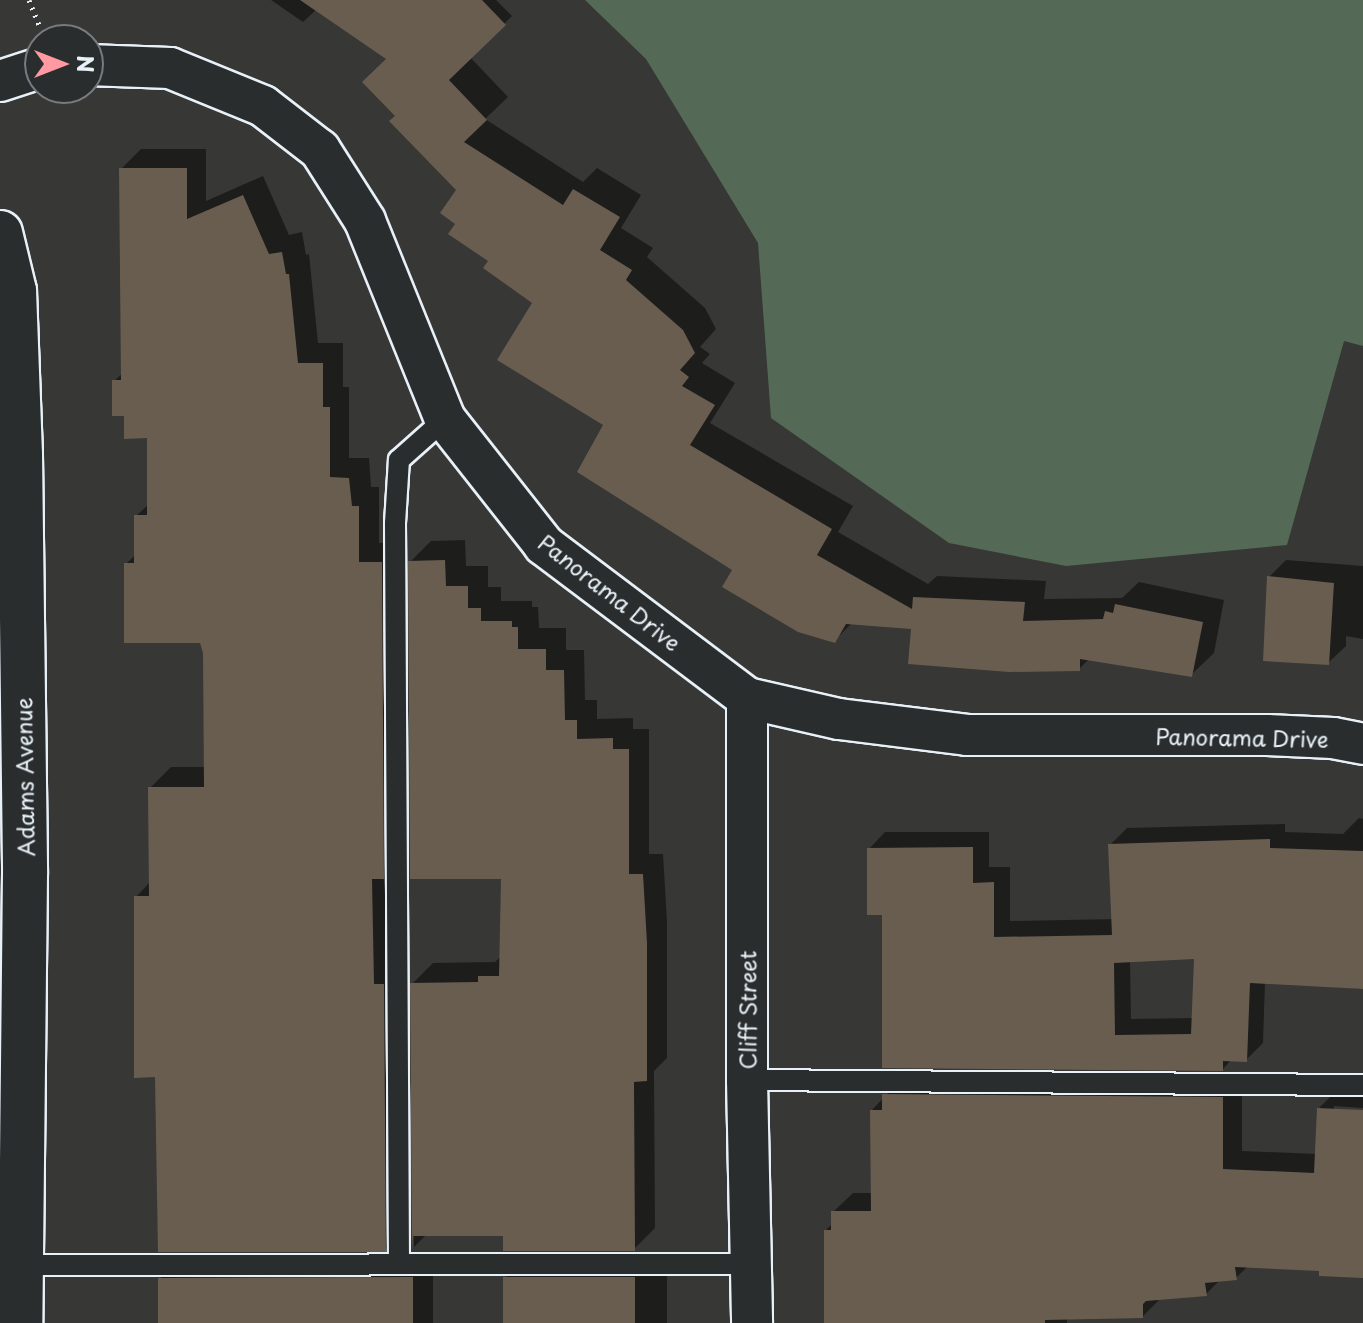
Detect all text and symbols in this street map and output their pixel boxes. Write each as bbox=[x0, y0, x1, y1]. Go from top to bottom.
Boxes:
north arrow bbox=[24, 24, 104, 104]
text: N bbox=[70, 55, 103, 73]
street label: Panorama Drive bbox=[533, 528, 687, 656]
street label: Adams Avenue bbox=[9, 698, 39, 856]
street label: Panorama Drive bbox=[1155, 722, 1329, 752]
street label: Cliff Street bbox=[734, 950, 760, 1070]

